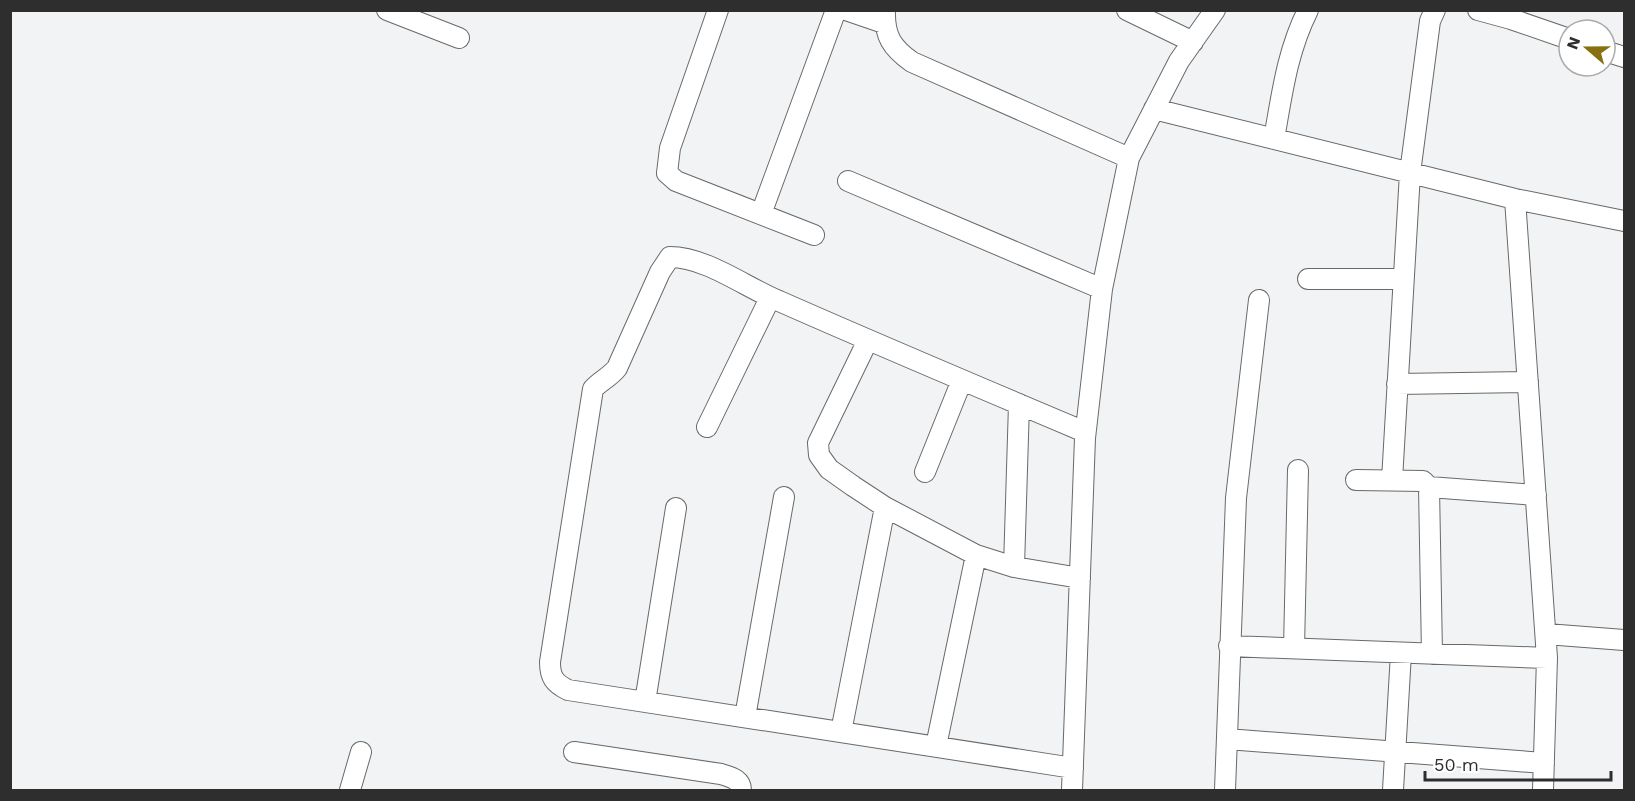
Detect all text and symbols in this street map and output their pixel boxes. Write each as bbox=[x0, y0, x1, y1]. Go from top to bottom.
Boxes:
north arrow bbox=[1557, 18, 1617, 78]
text: N bbox=[1562, 34, 1584, 52]
scale bar bbox=[1425, 744, 1611, 782]
text: 50 m bbox=[1434, 754, 1479, 775]

